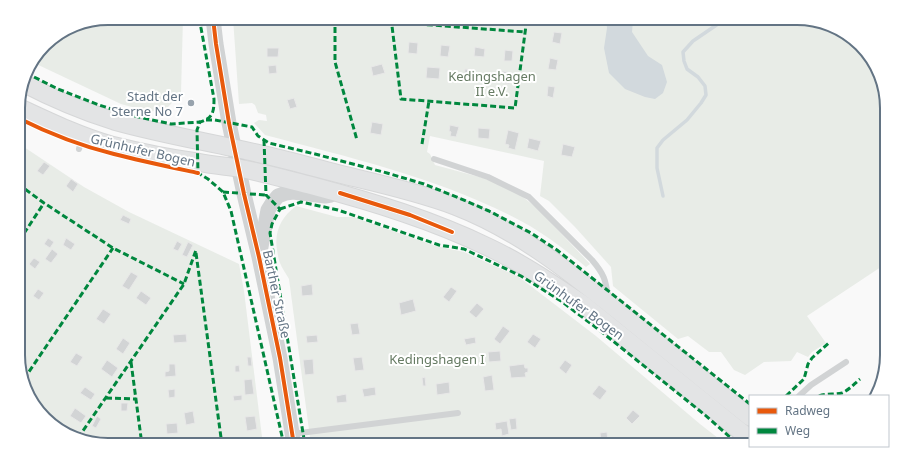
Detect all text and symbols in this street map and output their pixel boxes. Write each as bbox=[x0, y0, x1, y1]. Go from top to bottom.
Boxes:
park label: Kedingshagen II e.V. bbox=[448, 67, 536, 100]
place label: Stadt der Sterne No 7 bbox=[111, 87, 184, 120]
marker: Stadt der Sterne No 7 bbox=[186, 98, 196, 108]
street label: Grünhufer Bogen bbox=[89, 129, 197, 171]
street label: Barther Straße bbox=[259, 248, 295, 340]
street label: Grünhufer Bogen bbox=[530, 266, 628, 344]
park label: Kedingshagen I bbox=[389, 350, 485, 368]
legend bbox=[749, 395, 889, 447]
text: Radweg bbox=[785, 402, 830, 419]
text: Weg bbox=[785, 422, 810, 439]

